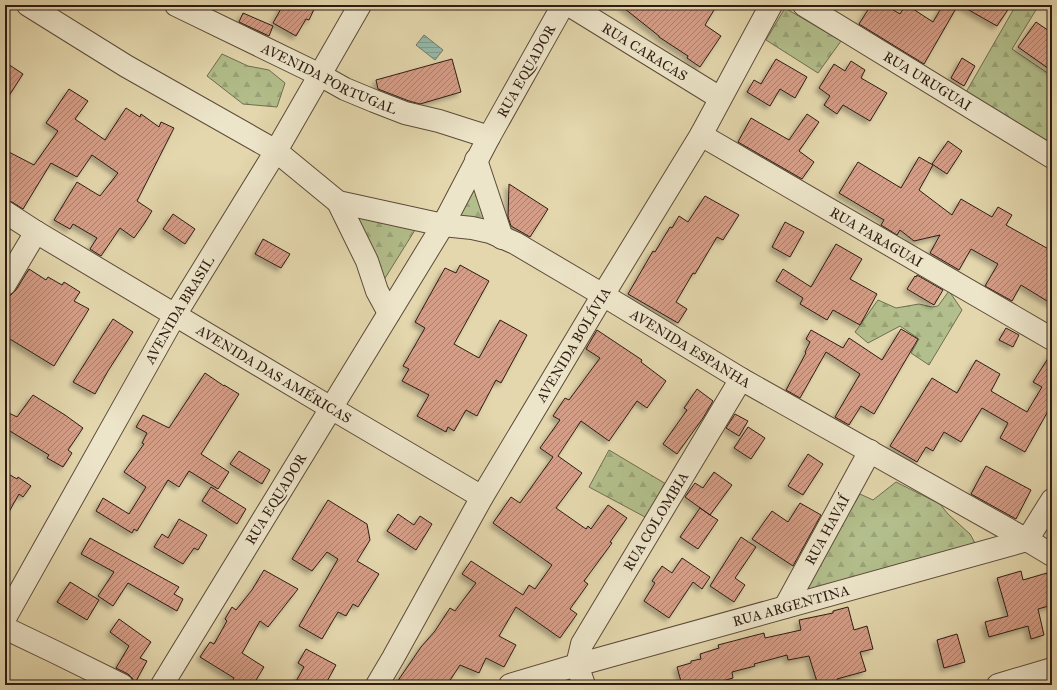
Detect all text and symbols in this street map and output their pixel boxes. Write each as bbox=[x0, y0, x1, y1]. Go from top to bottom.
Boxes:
street label: RUA CARACAS bbox=[599, 19, 690, 85]
street label: RUA EQUADOR bbox=[494, 21, 560, 121]
street label: AVENIDA PORTUGAL bbox=[257, 39, 400, 118]
street label: RUA URUGUAI bbox=[880, 48, 974, 115]
street label: RUA PARAGUAI bbox=[827, 204, 926, 271]
street label: AVENIDA BRASIL bbox=[141, 253, 218, 368]
street label: AVENIDA BOLÍVIA bbox=[532, 284, 615, 406]
street label: AVENIDA ESPANHA bbox=[626, 305, 754, 392]
street label: AVENIDA DAS AMÉRICAS bbox=[192, 321, 354, 427]
street label: RUA EQUADOR bbox=[242, 450, 311, 548]
street label: RUA COLOMBIA bbox=[620, 468, 693, 574]
street label: RUA HAVAÍ bbox=[802, 490, 854, 568]
street label: RUA ARGENTINA bbox=[731, 582, 852, 630]

